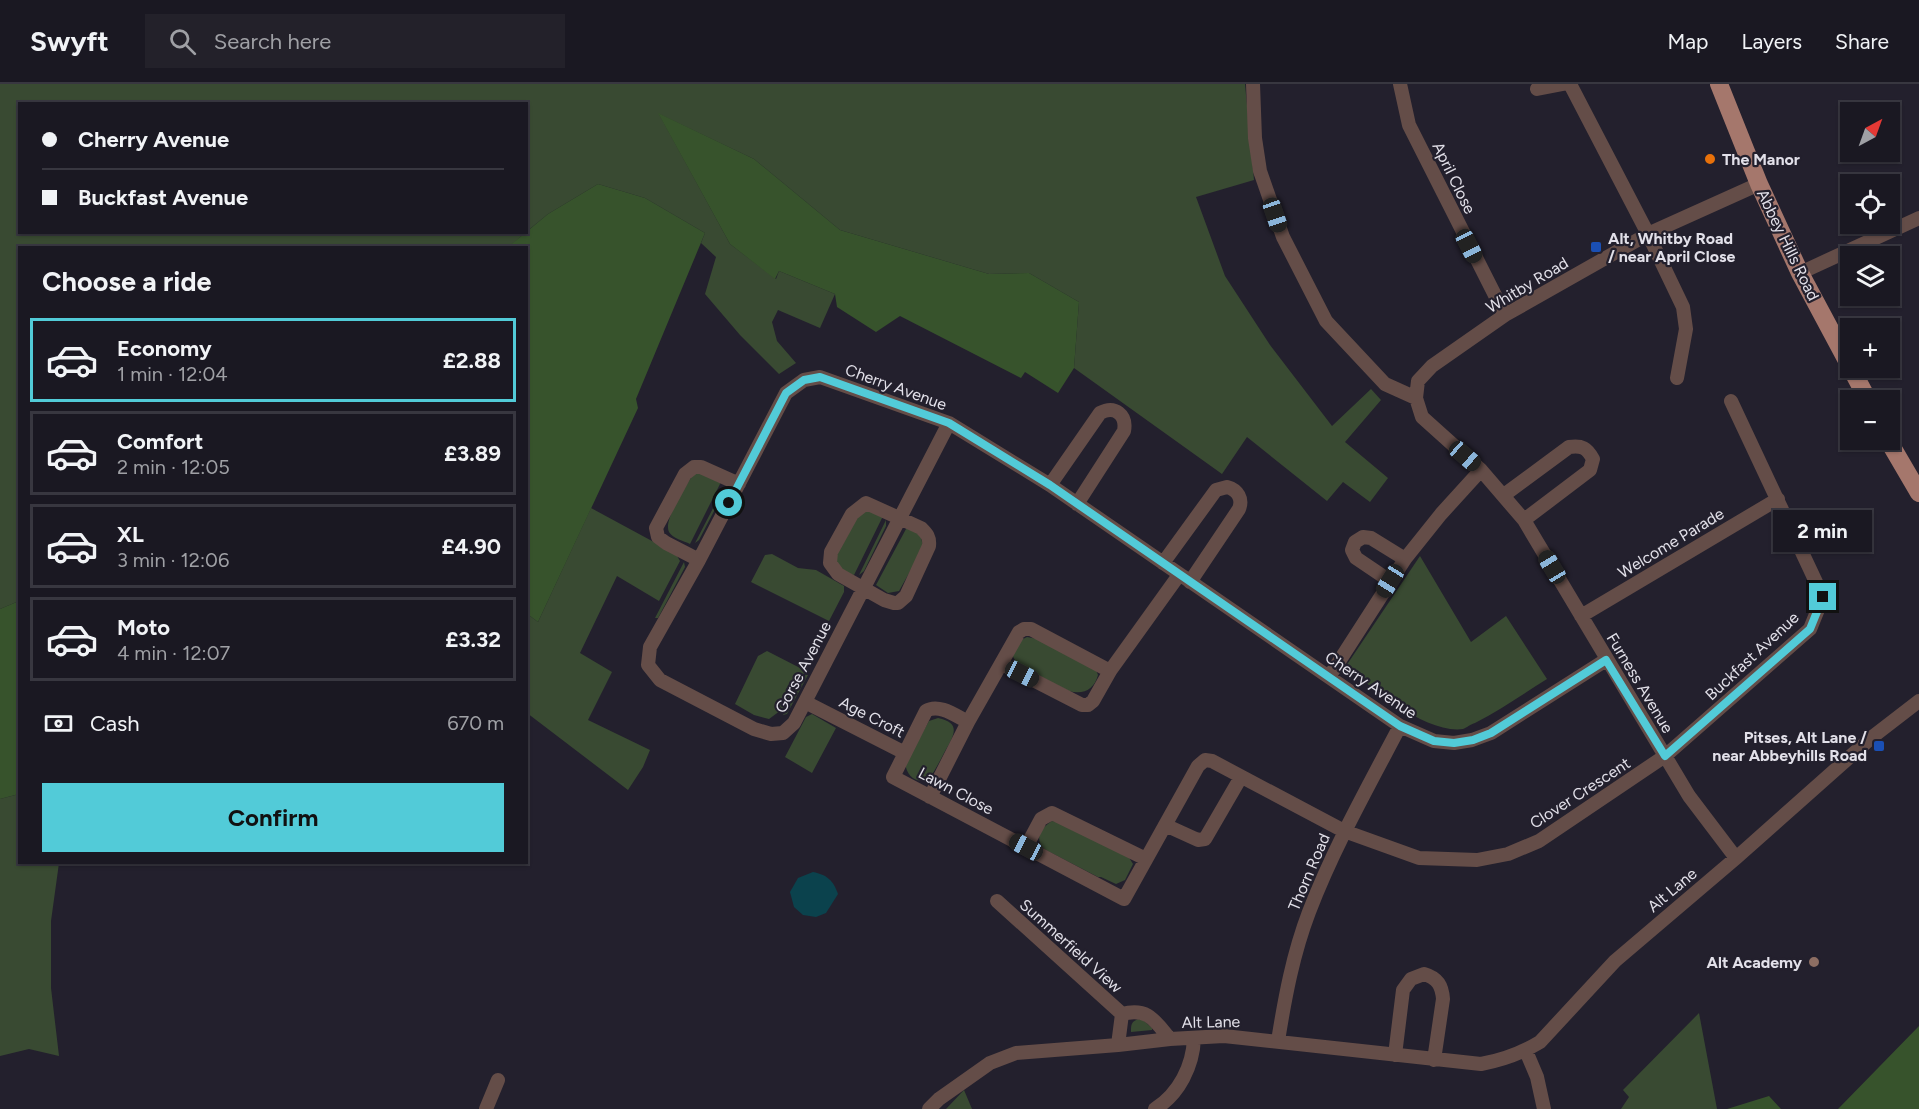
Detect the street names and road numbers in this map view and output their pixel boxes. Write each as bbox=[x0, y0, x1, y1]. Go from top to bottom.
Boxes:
street label: April Close bbox=[1428, 139, 1480, 217]
street label: Abbey Hills Road bbox=[1753, 186, 1823, 304]
street label: Whitby Road bbox=[1482, 253, 1572, 317]
street label: Cherry Avenue bbox=[843, 360, 950, 414]
street label: Welcome Parade bbox=[1615, 504, 1728, 582]
street label: Buckfast Avenue bbox=[1701, 608, 1803, 704]
street label: Gorse Avenue bbox=[771, 618, 835, 716]
street label: Furness Avenue bbox=[1603, 629, 1678, 737]
street label: Cherry Avenue bbox=[1322, 647, 1421, 723]
street label: Age Croft bbox=[836, 692, 908, 742]
street label: Clover Crescent bbox=[1526, 753, 1634, 833]
street label: Lawn Close bbox=[915, 763, 997, 819]
street label: Thorn Road bbox=[1284, 830, 1334, 914]
street label: Alt Lane bbox=[1643, 864, 1701, 916]
street label: Summerfield View bbox=[1016, 895, 1126, 997]
street label: Alt Lane bbox=[1182, 1012, 1241, 1032]

